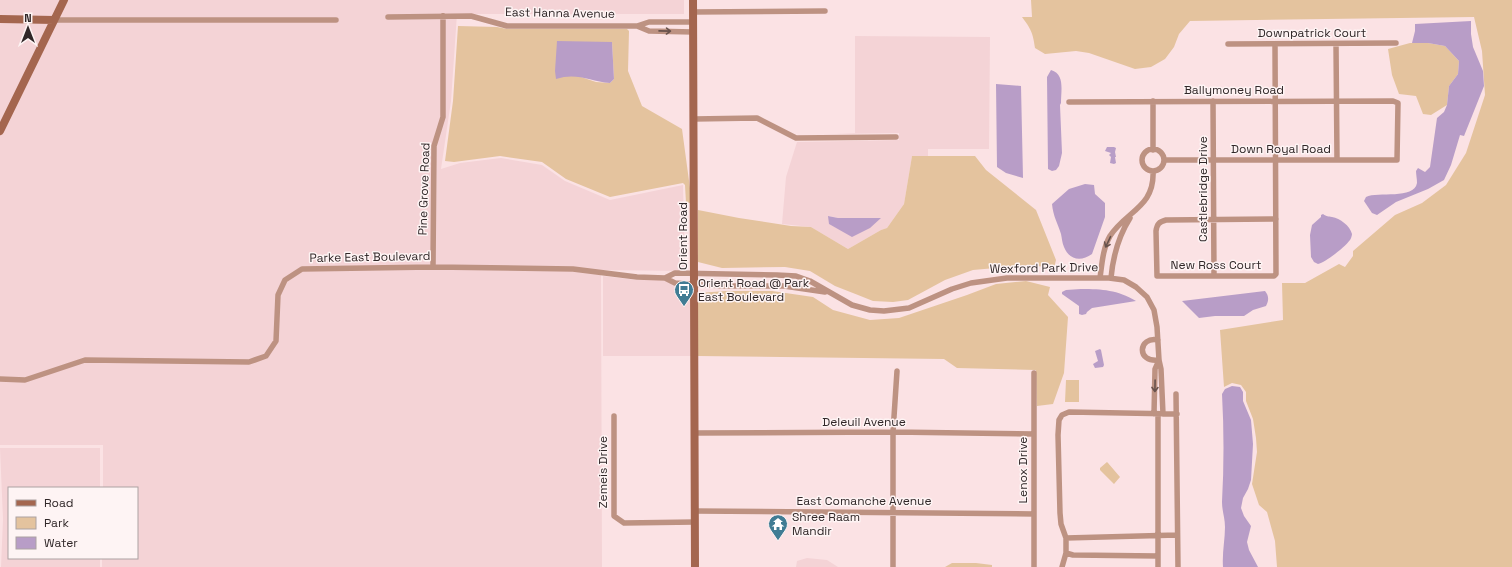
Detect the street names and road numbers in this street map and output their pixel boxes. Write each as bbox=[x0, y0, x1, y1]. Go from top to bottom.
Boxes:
street label: East Hanna Avenue bbox=[505, 4, 615, 22]
street label: Downpatrick Court bbox=[1258, 25, 1366, 41]
street label: Ballymoney Road bbox=[1184, 82, 1284, 98]
street label: Castlebridge Drive bbox=[1195, 136, 1211, 242]
street label: Down Royal Road bbox=[1231, 141, 1331, 157]
street label: Pine Grove Road bbox=[414, 142, 434, 236]
street label: Orient Road bbox=[675, 202, 691, 270]
street label: Parke East Boulevard bbox=[309, 248, 431, 266]
street label: New Ross Court bbox=[1171, 257, 1261, 273]
street label: Wexford Park Drive bbox=[990, 259, 1098, 277]
street label: Deleuil Avenue bbox=[822, 414, 906, 430]
street label: Zemeis Drive bbox=[595, 436, 611, 508]
street label: Lenox Drive bbox=[1015, 437, 1031, 503]
street label: East Comanche Avenue bbox=[796, 493, 932, 509]

